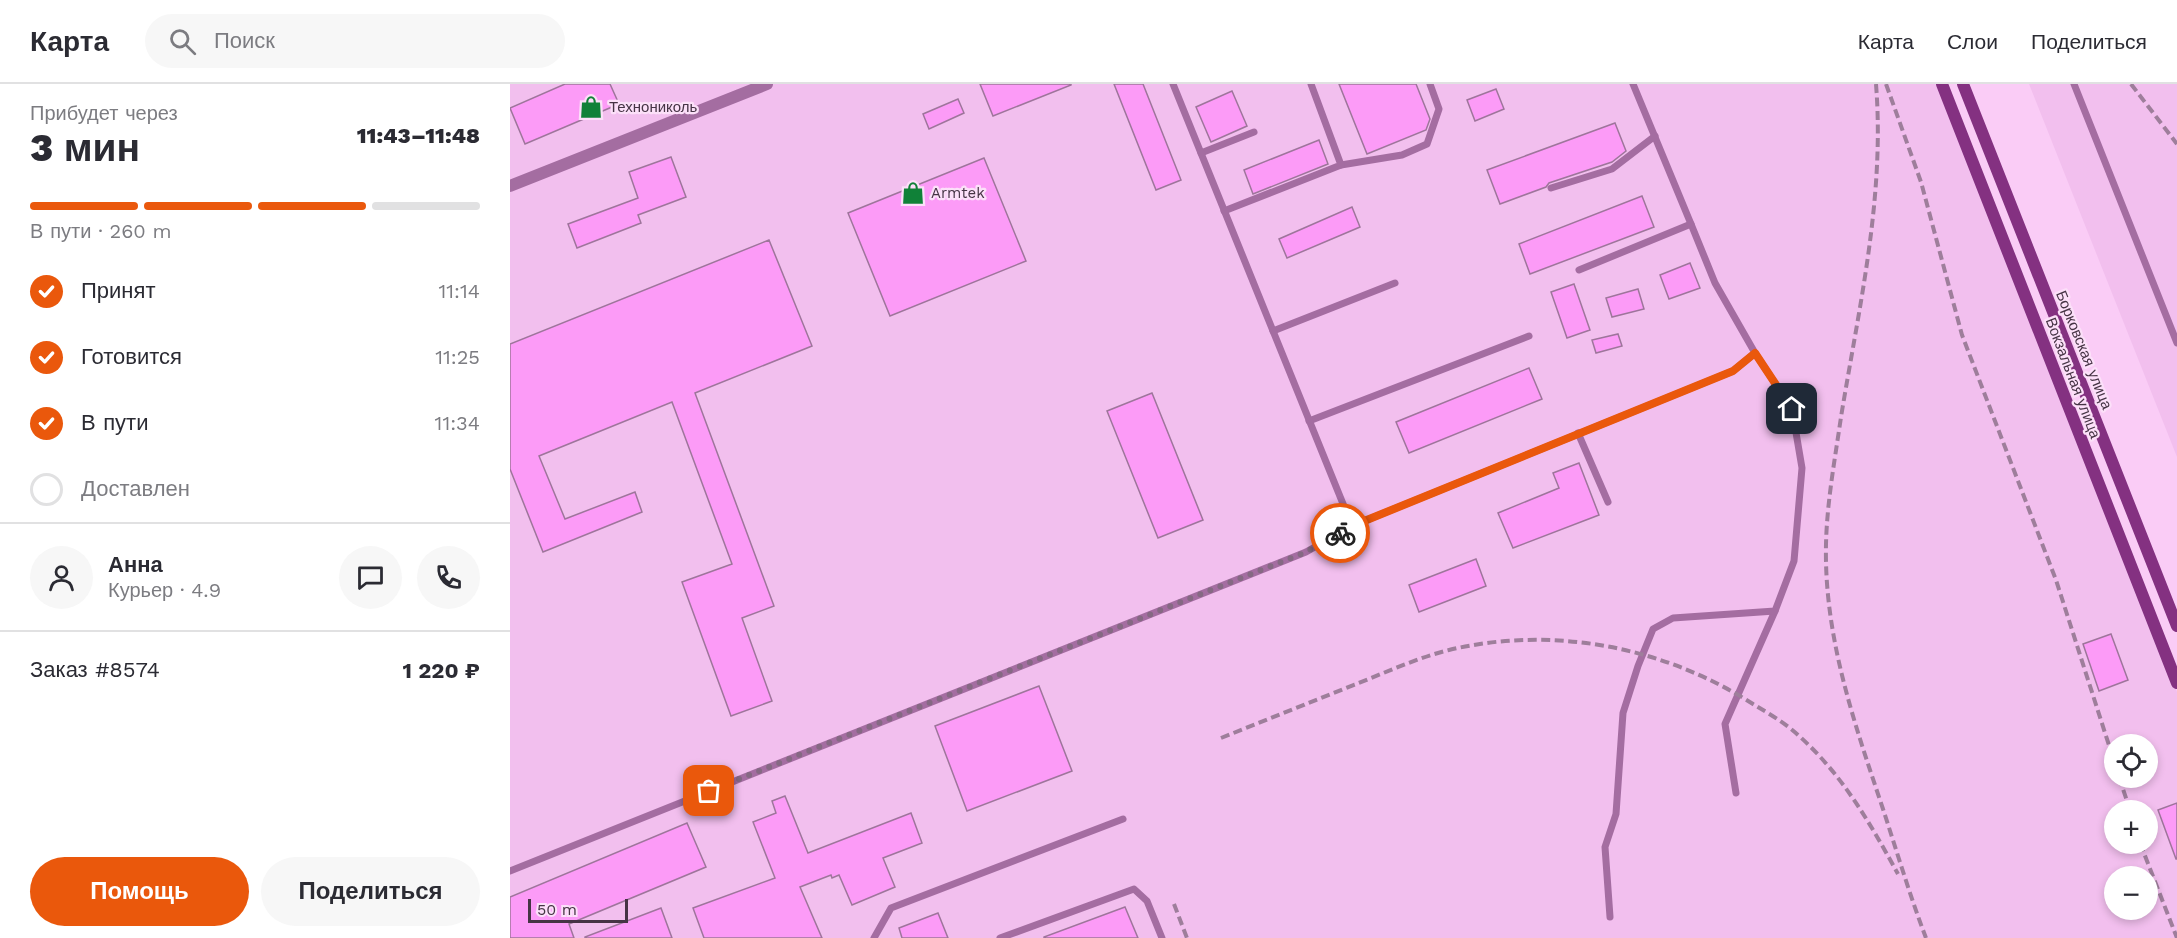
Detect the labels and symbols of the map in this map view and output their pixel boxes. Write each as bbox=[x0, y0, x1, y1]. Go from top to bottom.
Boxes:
shop icon: Технониколь bbox=[578, 94, 604, 120]
place label: Технониколь bbox=[609, 98, 698, 116]
shop icon: Armtek bbox=[900, 180, 926, 206]
place label: Armtek bbox=[931, 184, 985, 202]
street label: Борковская улица bbox=[2052, 288, 2116, 413]
street label: Вокзальная улица bbox=[2042, 315, 2105, 442]
pin bbox=[1766, 383, 1817, 434]
courier bbox=[1310, 503, 1370, 563]
pin bbox=[683, 765, 734, 816]
scale bar bbox=[528, 896, 628, 924]

